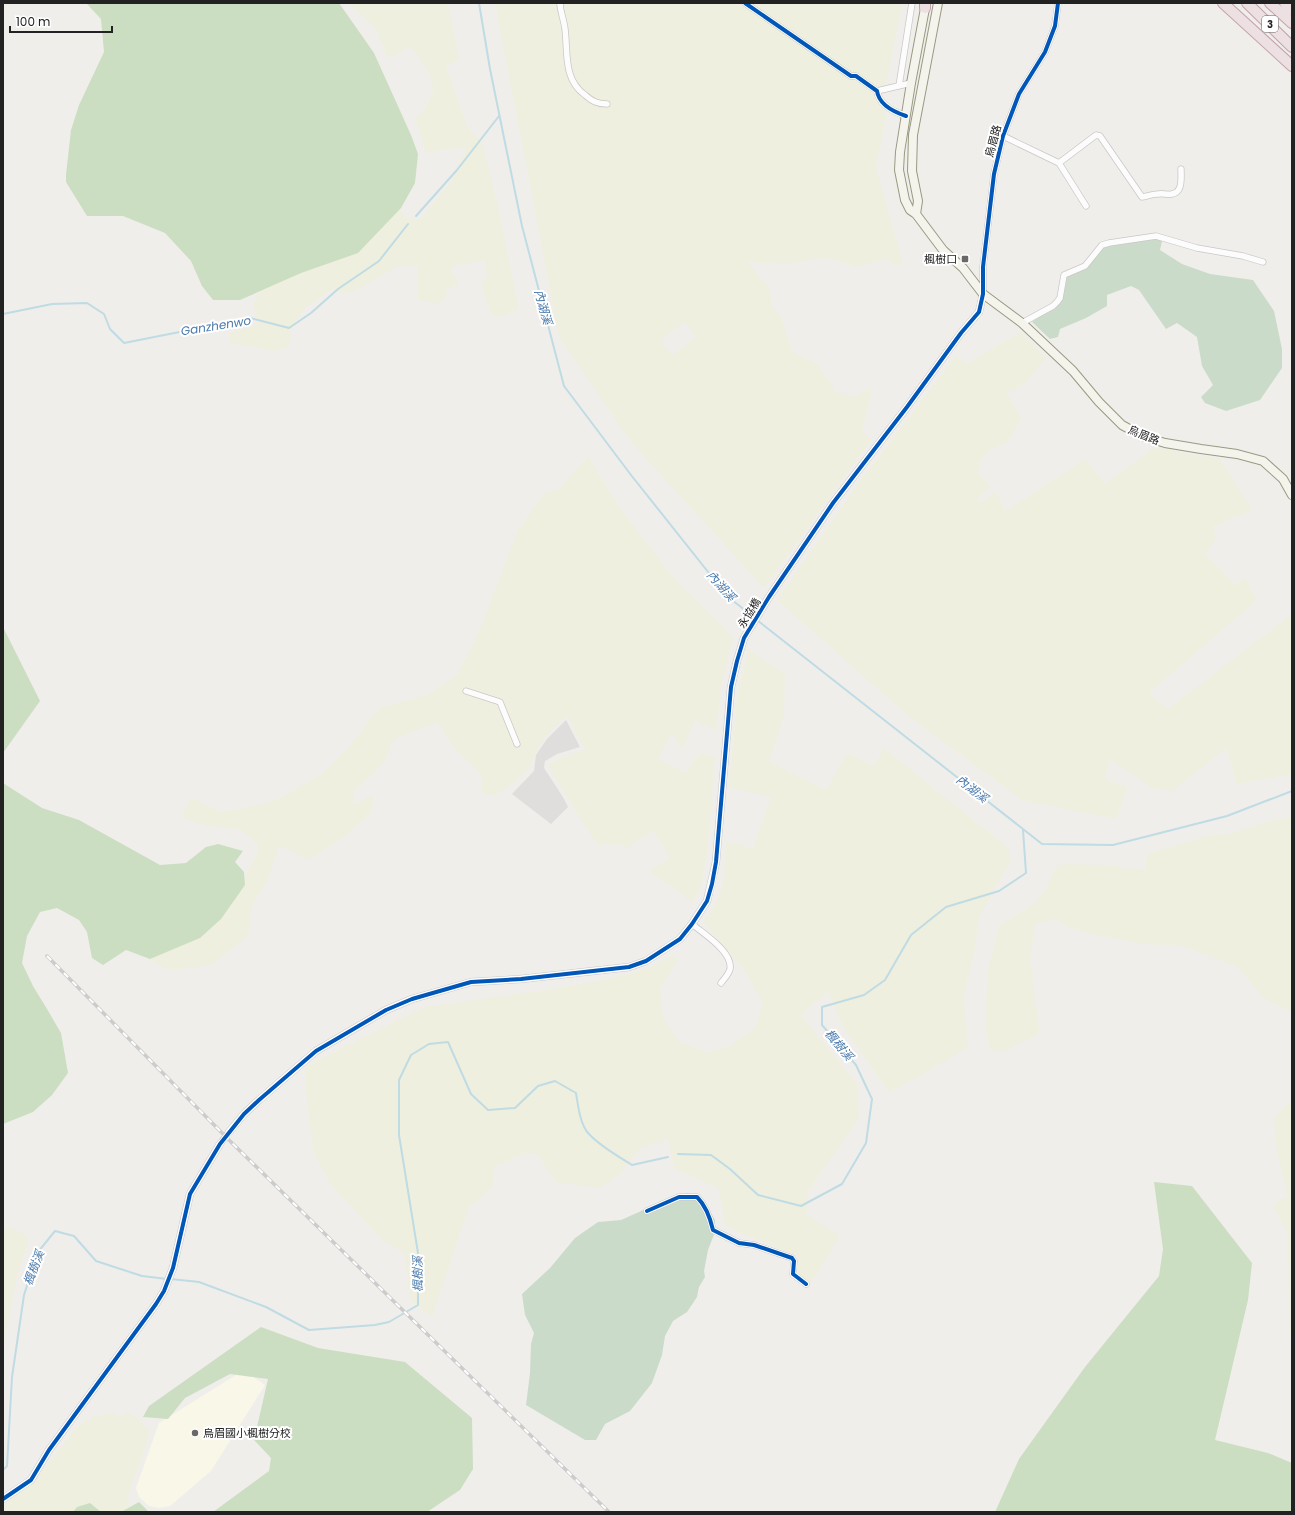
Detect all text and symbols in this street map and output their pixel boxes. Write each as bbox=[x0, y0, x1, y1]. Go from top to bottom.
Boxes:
scale bar bbox=[10, 8, 112, 34]
text: 100 m bbox=[16, 13, 50, 30]
road number: 3 bbox=[1262, 16, 1278, 32]
street label: 烏眉路 bbox=[981, 123, 1005, 159]
place label: 楓樹口 bbox=[924, 251, 957, 267]
marker: 楓樹口 bbox=[960, 254, 970, 264]
water label: 內湖溪 bbox=[531, 287, 557, 328]
water label: Ganzhenwo bbox=[180, 312, 253, 339]
street label: 烏眉路 bbox=[1126, 421, 1162, 449]
water label: 內湖溪 bbox=[703, 567, 741, 606]
street label: 永協橋 bbox=[733, 595, 765, 631]
water label: 內湖溪 bbox=[953, 771, 993, 808]
water label: 楓樹溪 bbox=[821, 1025, 859, 1065]
water label: 楓樹溪 bbox=[19, 1246, 49, 1288]
water label: 楓樹溪 bbox=[409, 1254, 426, 1292]
place label: 烏眉國小楓樹分校 bbox=[203, 1425, 291, 1441]
marker: 烏眉國小楓樹分校 bbox=[190, 1428, 200, 1438]

